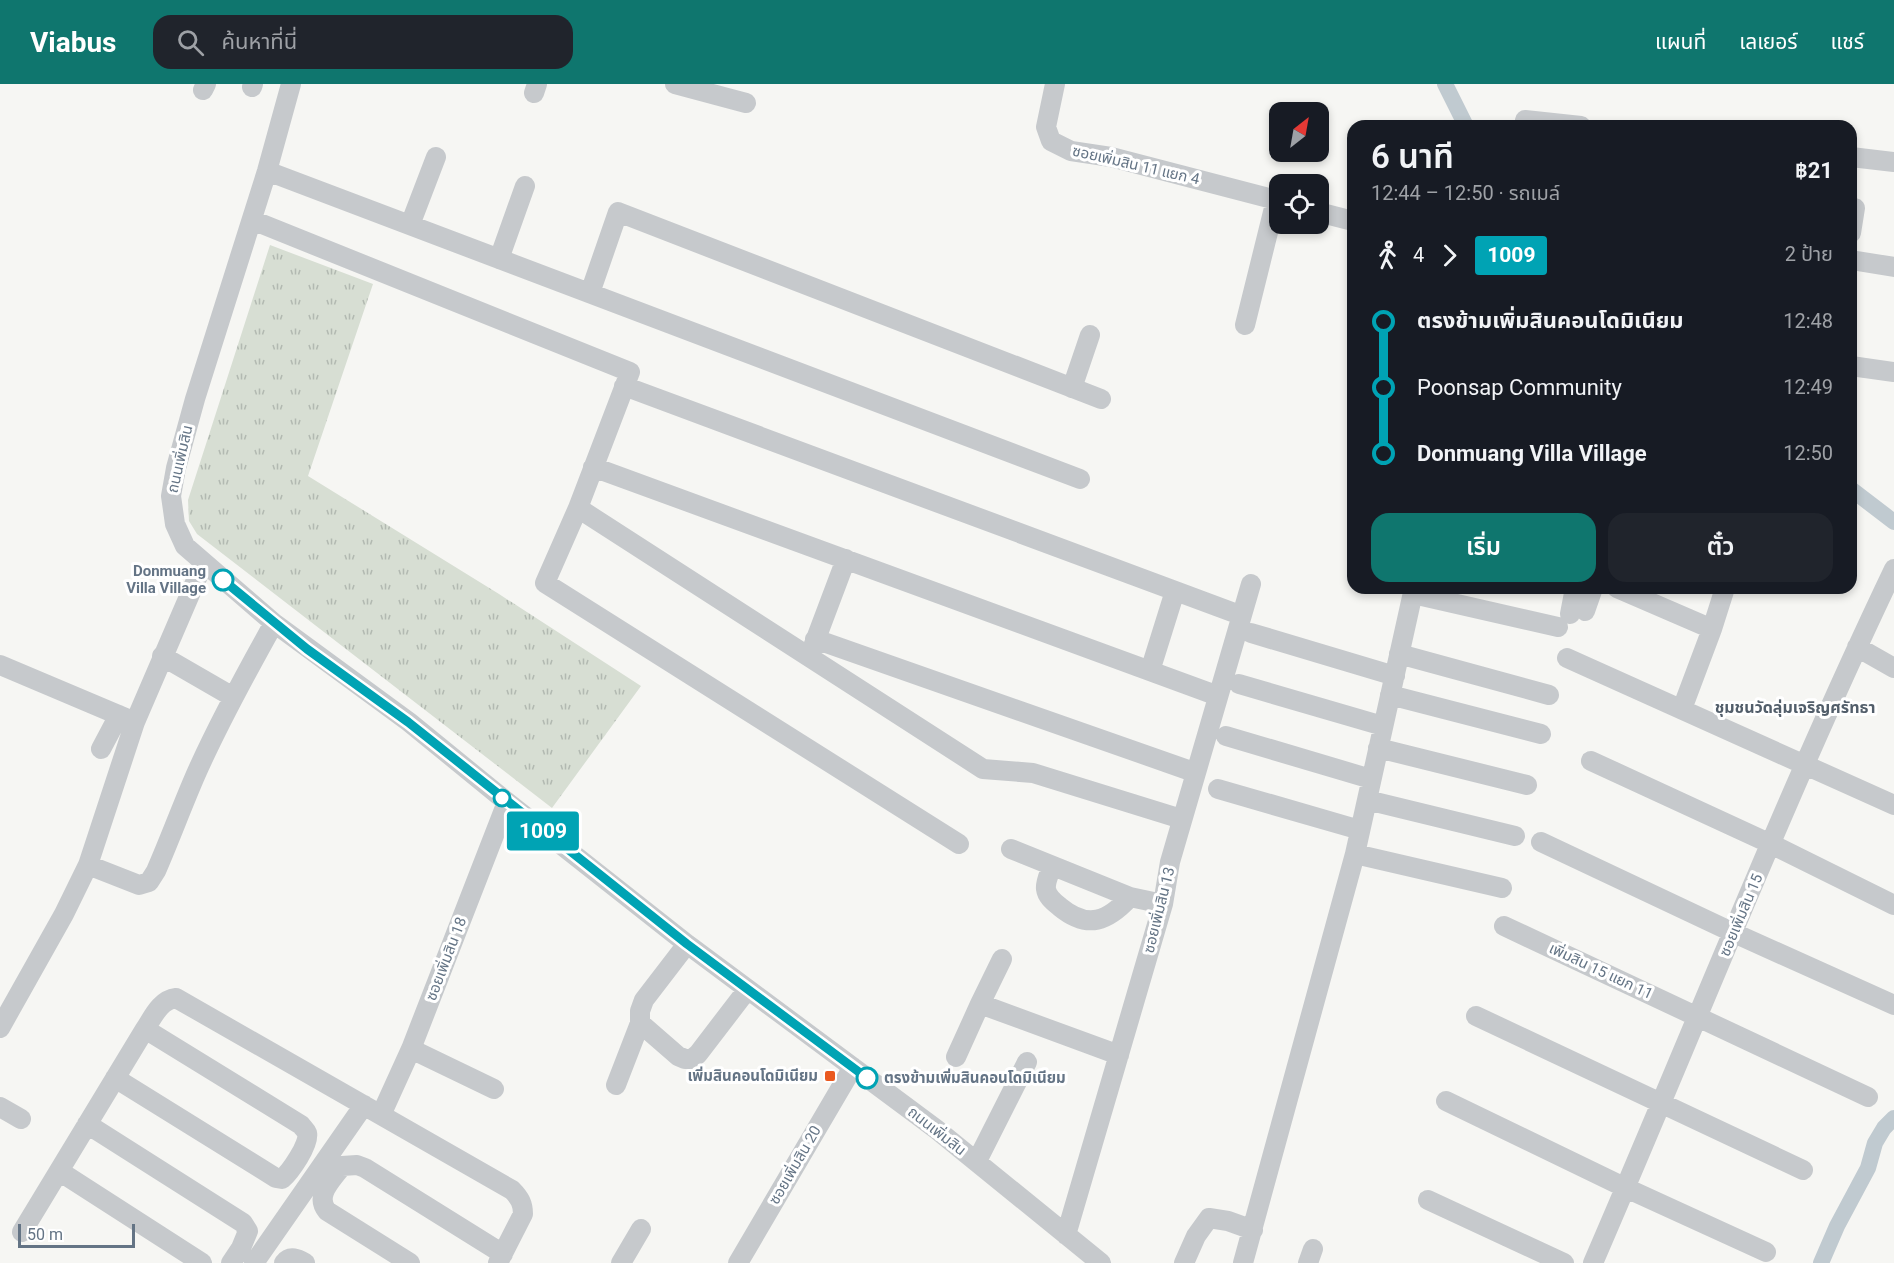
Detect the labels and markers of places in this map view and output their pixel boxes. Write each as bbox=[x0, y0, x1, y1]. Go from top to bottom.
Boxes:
place label: Donmuang Villa Village bbox=[126, 562, 206, 597]
marker: Donmuang Villa Village bbox=[212, 569, 234, 591]
unlabelled marker bbox=[493, 789, 511, 807]
place label: เพิ่มสินคอนโดมิเนียม bbox=[687, 1066, 818, 1085]
marker: ตรงข้ามเพิ่มสินคอนโดมิเนียม bbox=[856, 1067, 878, 1089]
place label: ตรงข้ามเพิ่มสินคอนโดมิเนียม bbox=[884, 1068, 1066, 1087]
marker: เพิ่มสินคอนโดมิเนียม bbox=[823, 1069, 837, 1083]

